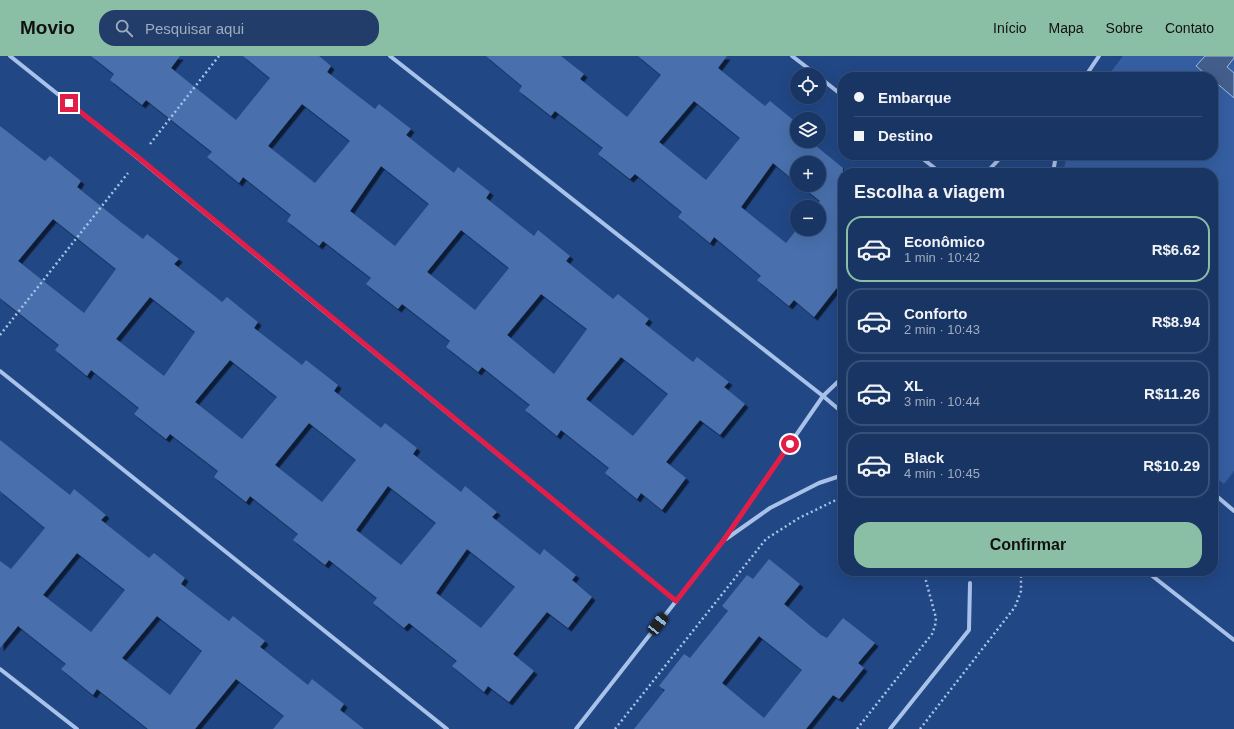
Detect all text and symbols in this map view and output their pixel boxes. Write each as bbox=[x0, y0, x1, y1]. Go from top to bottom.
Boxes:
search box bbox=[99, 10, 379, 46]
text: Movio bbox=[20, 17, 75, 38]
icon: search bbox=[113, 17, 135, 39]
text: Pesquisar aqui bbox=[145, 20, 244, 37]
text: Início bbox=[993, 20, 1027, 36]
text: Mapa bbox=[1049, 20, 1084, 36]
text: Sobre bbox=[1106, 20, 1143, 36]
text: Contato bbox=[1165, 20, 1214, 36]
map controls bbox=[790, 68, 826, 236]
button: locate bbox=[790, 68, 826, 104]
text: Embarque bbox=[878, 89, 951, 106]
route end bbox=[60, 94, 78, 112]
button: layers bbox=[790, 112, 826, 148]
text: Destino bbox=[878, 127, 933, 144]
button: + bbox=[790, 156, 826, 192]
text: Escolha a viagem bbox=[854, 182, 1005, 202]
button: − bbox=[790, 200, 826, 236]
icon: car bbox=[856, 231, 892, 267]
text: Econômico bbox=[904, 233, 985, 250]
text: R$6.62 bbox=[1152, 241, 1200, 258]
text: 1 min · 10:42 bbox=[904, 250, 980, 265]
icon: car bbox=[856, 303, 892, 339]
text: Conforto bbox=[904, 305, 967, 322]
text: R$8.94 bbox=[1152, 313, 1200, 330]
text: 2 min · 10:43 bbox=[904, 322, 980, 337]
icon: car bbox=[856, 375, 892, 411]
text: XL bbox=[904, 377, 923, 394]
text: R$11.26 bbox=[1144, 385, 1200, 402]
text: 3 min · 10:44 bbox=[904, 394, 980, 409]
route start bbox=[781, 435, 799, 453]
icon: car bbox=[856, 447, 892, 483]
text: Black bbox=[904, 449, 944, 466]
text: R$10.29 bbox=[1143, 457, 1200, 474]
text: 4 min · 10:45 bbox=[904, 466, 980, 481]
button: Confirmar bbox=[854, 522, 1202, 568]
car bbox=[646, 611, 670, 637]

